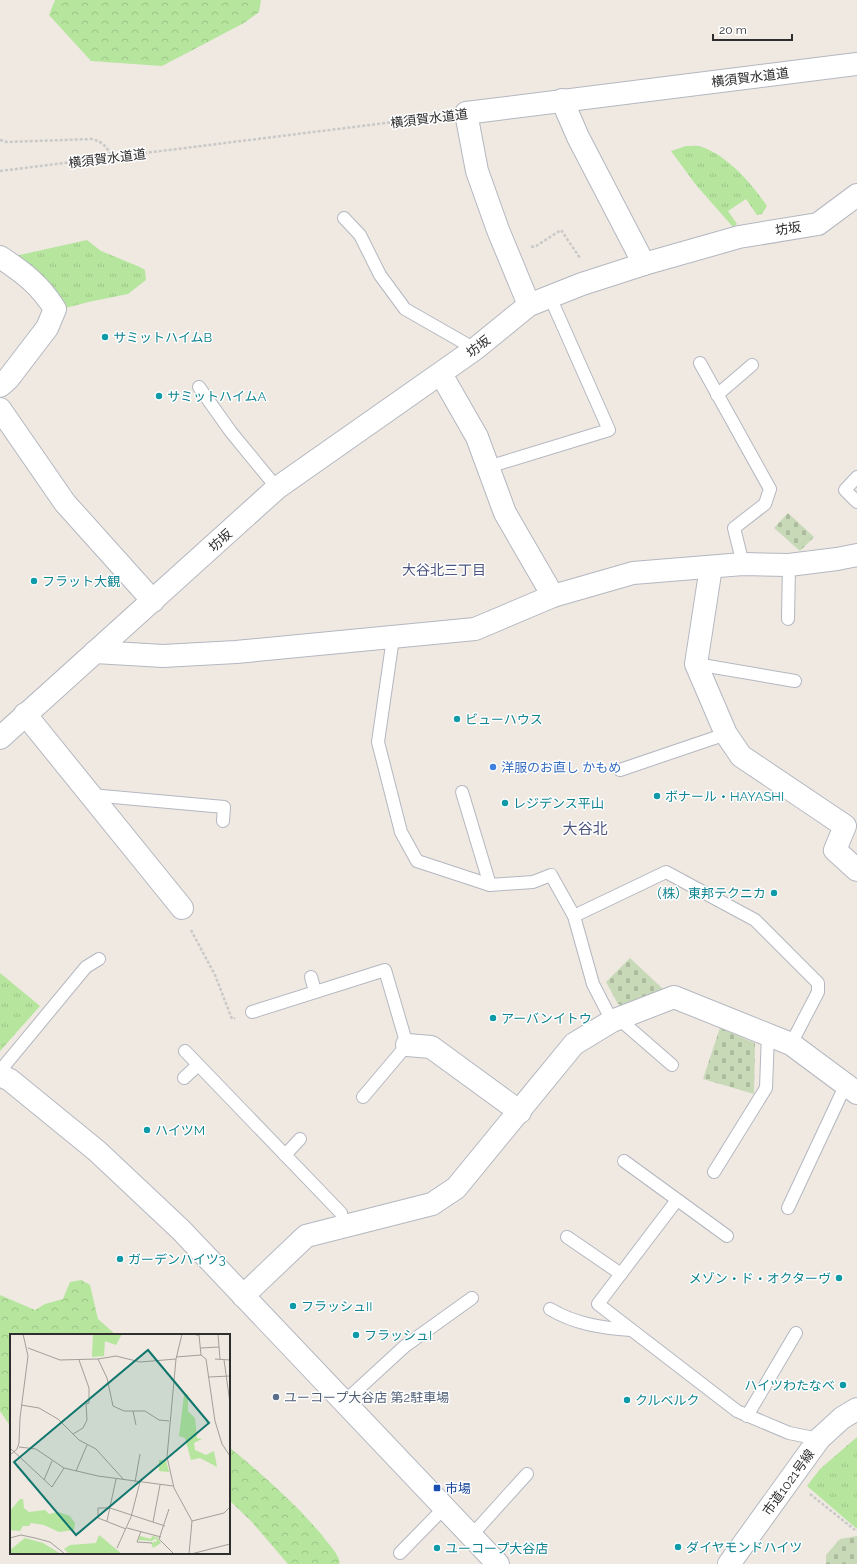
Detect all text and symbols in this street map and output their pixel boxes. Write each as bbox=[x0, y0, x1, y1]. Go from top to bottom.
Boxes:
scale bar bbox=[713, 16, 792, 42]
text: 20 m bbox=[719, 23, 747, 37]
street label: 横須賀水道道 bbox=[710, 65, 790, 90]
street label: 横須賀水道道 bbox=[389, 106, 469, 131]
street label: 横須賀水道道 bbox=[67, 146, 147, 171]
street label: 坊坂 bbox=[774, 219, 802, 238]
place label: サミットハイムB bbox=[113, 330, 212, 345]
marker: サミットハイムB bbox=[100, 332, 110, 342]
street label: 坊坂 bbox=[463, 332, 493, 360]
place label: サミットハイムA bbox=[167, 389, 266, 404]
marker: サミットハイムA bbox=[154, 391, 164, 401]
street label: 坊坂 bbox=[206, 526, 235, 555]
district label: 大谷北三丁目 bbox=[402, 562, 486, 578]
place label: フラット大観 bbox=[42, 574, 120, 589]
marker: フラット大観 bbox=[29, 576, 39, 586]
place label: ビューハウス bbox=[465, 712, 543, 727]
marker: ビューハウス bbox=[452, 714, 462, 724]
place label: 洋服のお直し かもめ bbox=[501, 760, 621, 775]
marker: 洋服のお直し かもめ bbox=[488, 762, 498, 772]
place label: ボナール・HAYASHI bbox=[665, 789, 784, 804]
marker: ボナール・HAYASHI bbox=[652, 791, 662, 801]
place label: レジデンス平山 bbox=[513, 796, 604, 811]
marker: レジデンス平山 bbox=[500, 798, 510, 808]
district label: 大谷北 bbox=[562, 820, 608, 838]
place label: （株）東邦テクニカ bbox=[649, 886, 766, 901]
marker: （株）東邦テクニカ bbox=[769, 888, 779, 898]
place label: アーバンイトウ bbox=[501, 1011, 592, 1026]
marker: アーバンイトウ bbox=[488, 1013, 498, 1023]
place label: ハイツM bbox=[155, 1123, 205, 1138]
marker: ハイツM bbox=[142, 1125, 152, 1135]
place label: ガーデンハイツ3 bbox=[128, 1252, 226, 1267]
marker: ガーデンハイツ3 bbox=[115, 1254, 125, 1264]
place label: メゾン・ド・オクターヴ bbox=[689, 1271, 831, 1286]
marker: メゾン・ド・オクターヴ bbox=[834, 1273, 844, 1283]
place label: フラッシュII bbox=[301, 1299, 372, 1314]
marker: フラッシュII bbox=[288, 1301, 298, 1311]
place label: フラッシュI bbox=[364, 1328, 432, 1343]
marker: フラッシュI bbox=[351, 1330, 361, 1340]
inset map bbox=[10, 1334, 230, 1554]
place label: ハイツわたなべ bbox=[744, 1378, 835, 1393]
marker: ハイツわたなべ bbox=[838, 1380, 848, 1390]
place label: ユーコープ大谷店 第2駐車場 bbox=[284, 1390, 449, 1405]
marker: ユーコープ大谷店 第2駐車場 bbox=[271, 1392, 281, 1402]
place label: クルベルク bbox=[635, 1393, 700, 1408]
marker: クルベルク bbox=[622, 1395, 632, 1405]
street label: 市道1021号線 bbox=[759, 1446, 817, 1518]
place label: 市場 bbox=[445, 1481, 471, 1496]
marker: 市場 bbox=[432, 1483, 442, 1493]
place label: ダイヤモンドハイツ bbox=[686, 1540, 802, 1555]
place label: ユーコープ大谷店 bbox=[445, 1541, 548, 1556]
marker: ダイヤモンドハイツ bbox=[673, 1542, 683, 1552]
marker: ユーコープ大谷店 bbox=[432, 1543, 442, 1553]

